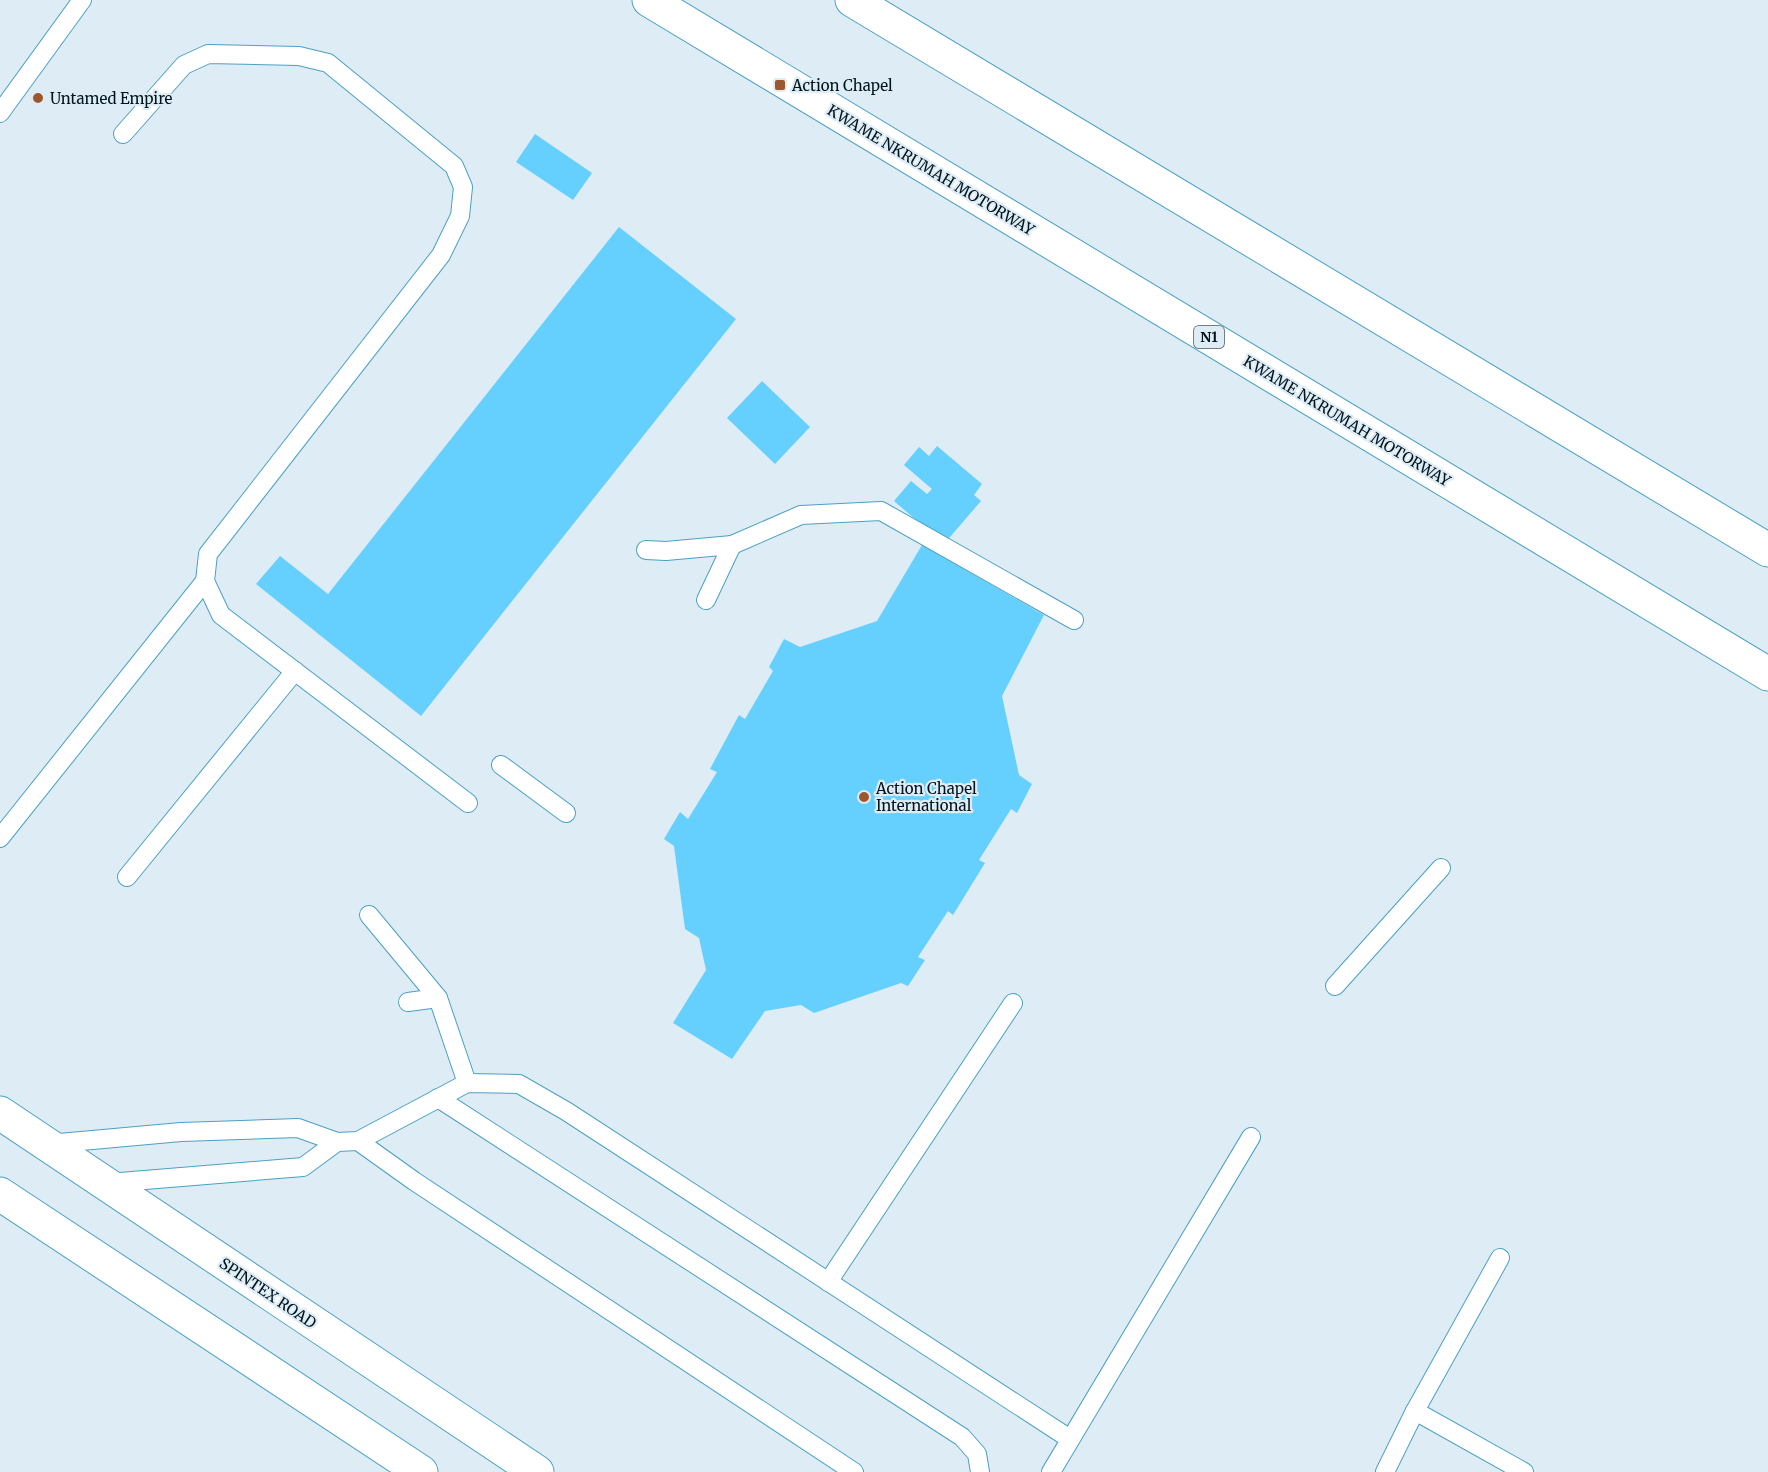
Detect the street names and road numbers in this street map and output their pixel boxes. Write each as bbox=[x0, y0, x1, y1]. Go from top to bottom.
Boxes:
street label: KWAME NKRUMAH MOTORWAY bbox=[824, 101, 1038, 240]
road number: N1 bbox=[1194, 326, 1224, 348]
street label: KWAME NKRUMAH MOTORWAY bbox=[1240, 352, 1454, 491]
street label: SPINTEX ROAD bbox=[216, 1254, 320, 1332]

